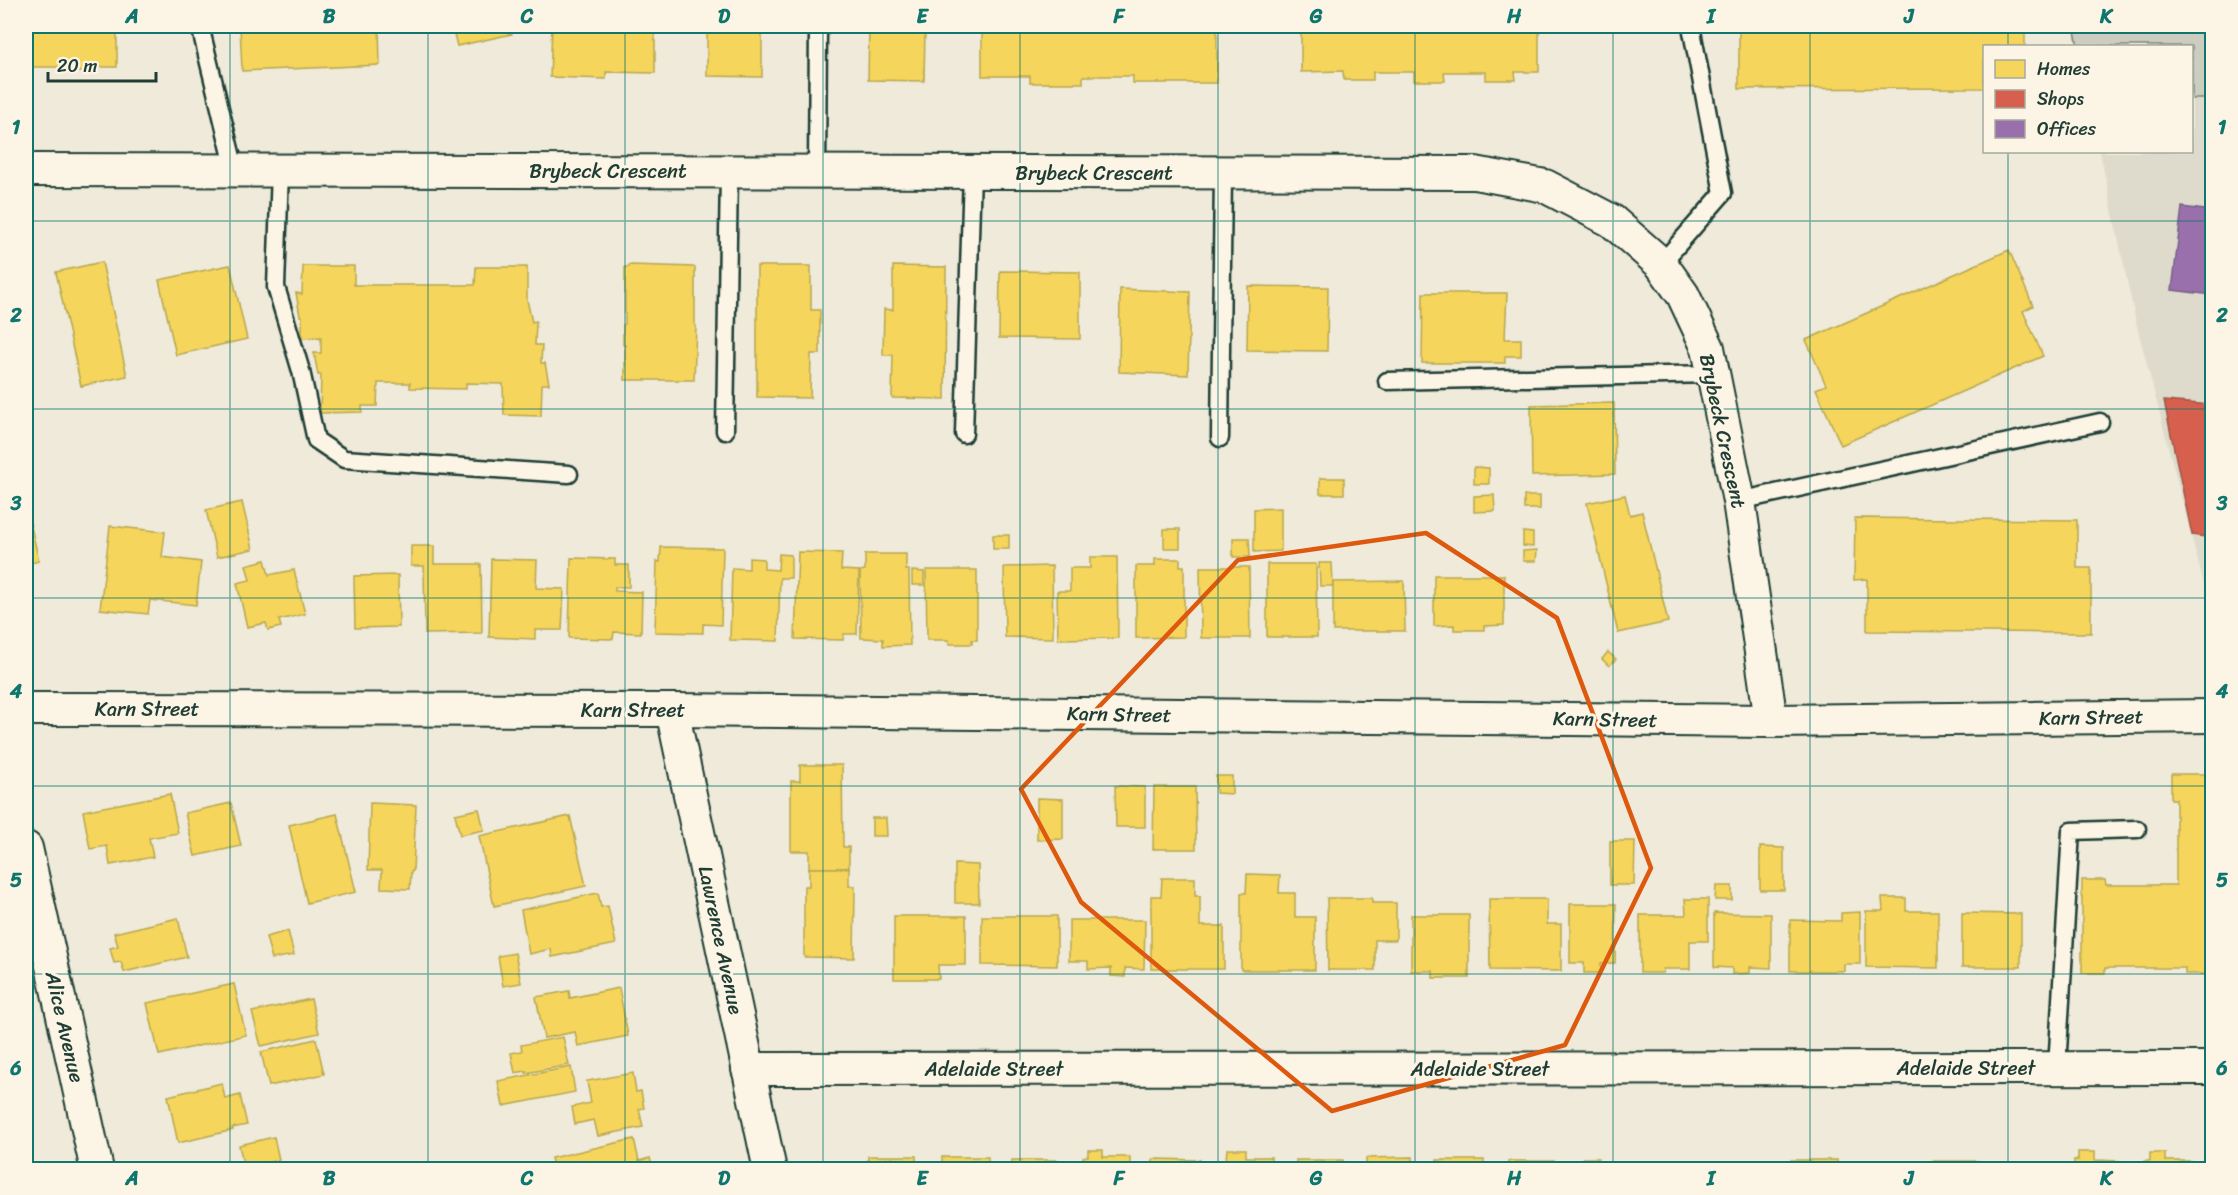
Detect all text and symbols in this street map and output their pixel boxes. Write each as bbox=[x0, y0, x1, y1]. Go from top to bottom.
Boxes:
text: A bbox=[124, 0, 139, 34]
text: B bbox=[323, 0, 336, 34]
text: C bbox=[520, 0, 534, 34]
text: D bbox=[718, 0, 731, 34]
text: E bbox=[916, 0, 929, 34]
text: F bbox=[1113, 0, 1126, 34]
text: G bbox=[1309, 0, 1323, 34]
text: H bbox=[1506, 0, 1522, 34]
text: I bbox=[1706, 0, 1717, 34]
text: J bbox=[1903, 0, 1915, 34]
text: K bbox=[2099, 0, 2114, 34]
scale bar bbox=[48, 45, 156, 83]
legend bbox=[1983, 45, 2193, 153]
text: 20 m bbox=[57, 50, 97, 82]
text: Homes bbox=[2037, 53, 2091, 85]
text: Shops bbox=[2037, 83, 2084, 115]
text: 1 bbox=[12, 110, 21, 145]
text: 1 bbox=[2218, 110, 2227, 145]
text: Offices bbox=[2037, 113, 2097, 145]
street label: Brybeck Crescent bbox=[529, 154, 687, 189]
street label: Brybeck Crescent bbox=[1015, 156, 1173, 191]
text: 2 bbox=[9, 298, 22, 333]
text: 2 bbox=[2215, 298, 2228, 333]
street label: Brybeck Crescent bbox=[1689, 351, 1756, 512]
text: 3 bbox=[10, 486, 22, 521]
text: 3 bbox=[2216, 486, 2228, 521]
text: 4 bbox=[9, 674, 23, 709]
text: 4 bbox=[2215, 674, 2229, 709]
street label: Karn Street bbox=[95, 692, 200, 727]
street label: Karn Street bbox=[581, 693, 686, 728]
street label: Karn Street bbox=[1066, 696, 1172, 733]
street label: Karn Street bbox=[2038, 699, 2144, 736]
street label: Karn Street bbox=[1552, 701, 1658, 738]
text: 5 bbox=[10, 863, 22, 898]
street label: Lawrence Avenue bbox=[688, 863, 753, 1018]
text: 5 bbox=[2216, 863, 2228, 898]
street label: Alice Avenue bbox=[34, 967, 94, 1086]
text: 6 bbox=[9, 1051, 22, 1086]
street label: Adelaide Street bbox=[1896, 1051, 2036, 1086]
text: 6 bbox=[2215, 1051, 2228, 1086]
street label: Adelaide Street bbox=[924, 1052, 1064, 1087]
street label: Adelaide Street bbox=[1410, 1052, 1550, 1087]
text: A bbox=[124, 1161, 139, 1195]
text: B bbox=[323, 1161, 336, 1195]
text: C bbox=[520, 1161, 534, 1195]
text: D bbox=[718, 1161, 731, 1195]
text: E bbox=[916, 1161, 929, 1195]
text: F bbox=[1113, 1161, 1126, 1195]
text: G bbox=[1309, 1161, 1323, 1195]
text: H bbox=[1506, 1161, 1522, 1195]
text: I bbox=[1706, 1161, 1717, 1195]
text: J bbox=[1903, 1161, 1915, 1195]
text: K bbox=[2099, 1161, 2114, 1195]

